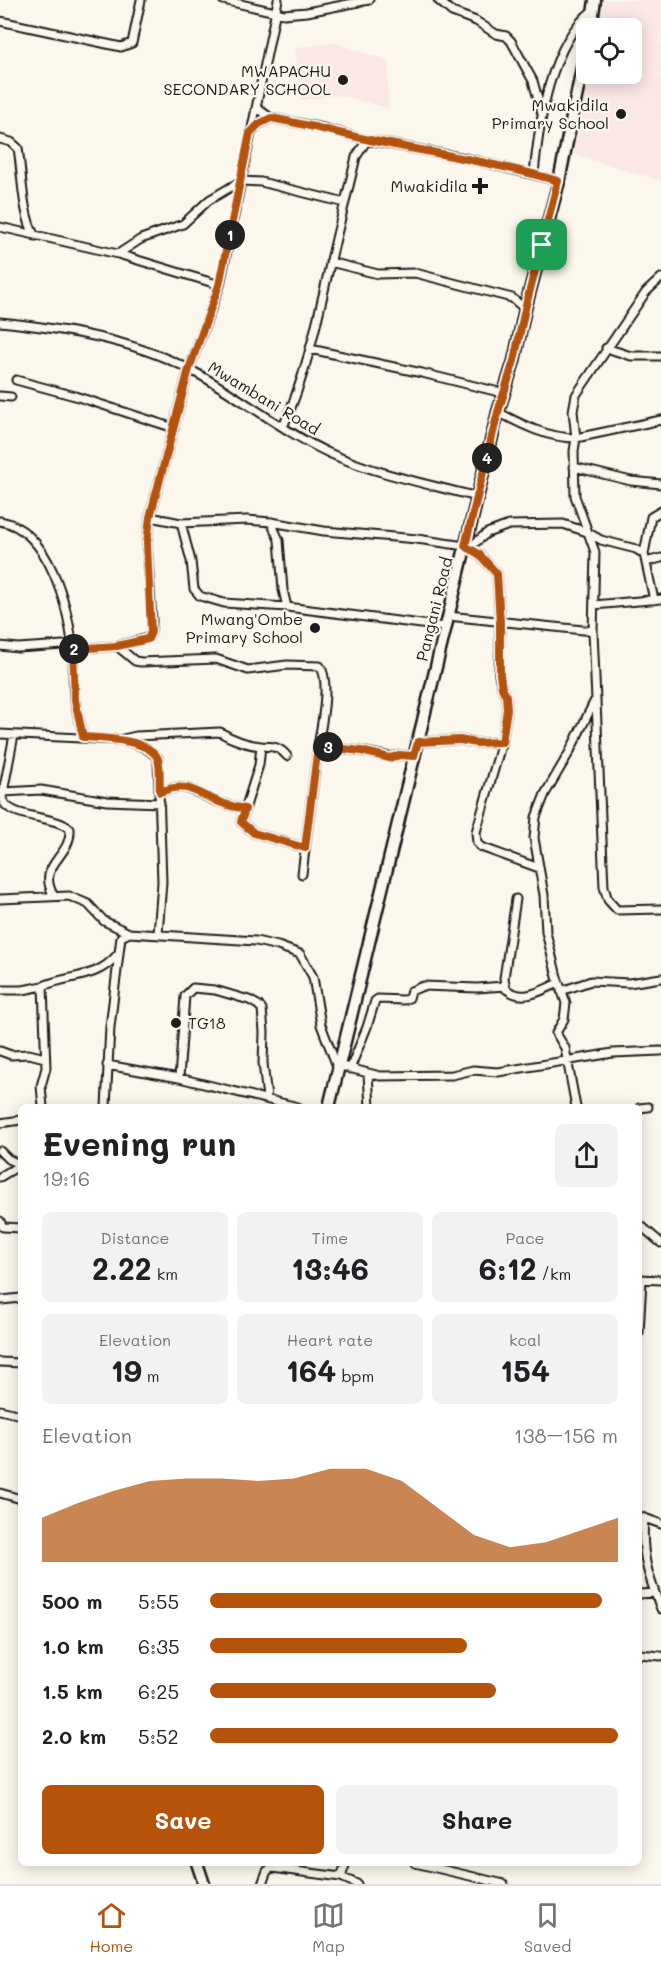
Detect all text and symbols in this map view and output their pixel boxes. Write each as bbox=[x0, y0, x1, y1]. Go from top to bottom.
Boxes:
map controls bbox=[576, 18, 642, 84]
button: locate bbox=[576, 18, 642, 84]
place label: MWAPACHU SECONDARY SCHOOL bbox=[163, 60, 332, 99]
marker: MWAPACHU SECONDARY SCHOOL bbox=[336, 73, 350, 87]
place label: Mwakidila Primary School bbox=[492, 94, 609, 133]
marker: Mwakidila Primary School bbox=[614, 107, 628, 121]
place label: Mwakidila bbox=[390, 175, 468, 196]
marker: Mwakidila bbox=[473, 179, 487, 193]
pin bbox=[516, 219, 567, 270]
pin: 1 bbox=[215, 220, 245, 250]
text: 1 bbox=[226, 224, 234, 245]
icon: arrive bbox=[525, 228, 558, 261]
street label: Mwambani Road bbox=[205, 356, 324, 439]
pin: 4 bbox=[472, 443, 502, 473]
text: 4 bbox=[482, 447, 492, 468]
street label: Pangani Road bbox=[410, 555, 457, 663]
place label: Mwang'Ombe Primary School bbox=[186, 608, 303, 647]
marker: Mwang'Ombe Primary School bbox=[308, 621, 322, 635]
pin: 2 bbox=[59, 634, 89, 664]
text: 2 bbox=[70, 638, 78, 659]
pin: 3 bbox=[313, 732, 343, 762]
text: 3 bbox=[323, 736, 333, 757]
place label: TG18 bbox=[188, 1012, 226, 1033]
marker: TG18 bbox=[169, 1016, 183, 1030]
text: Evening run bbox=[42, 1121, 236, 1164]
button: share bbox=[555, 1124, 618, 1187]
text: 19:16 bbox=[42, 1165, 90, 1191]
text: Distance bbox=[101, 1227, 169, 1248]
text: Time bbox=[312, 1227, 348, 1248]
text: Pace bbox=[505, 1227, 545, 1248]
text: 2.22 bbox=[92, 1248, 152, 1288]
text: 13:46 bbox=[291, 1248, 369, 1288]
text: 6:12 bbox=[479, 1248, 536, 1288]
text: km bbox=[152, 1263, 178, 1284]
text: /km bbox=[536, 1263, 571, 1284]
text: Elevation bbox=[99, 1329, 171, 1350]
text: Heart rate bbox=[287, 1329, 373, 1350]
text: kcal bbox=[509, 1329, 541, 1350]
text: 19 bbox=[110, 1350, 142, 1390]
text: 164 bbox=[286, 1350, 336, 1390]
text: 154 bbox=[500, 1350, 550, 1390]
text: m bbox=[142, 1365, 160, 1386]
text: bpm bbox=[336, 1365, 374, 1386]
text: Elevation bbox=[42, 1422, 132, 1448]
text: 138–156 m bbox=[514, 1422, 618, 1448]
text: 500 m bbox=[42, 1588, 102, 1614]
text: 5:55 bbox=[138, 1588, 179, 1614]
text: 1.0 km bbox=[42, 1633, 104, 1659]
text: 6:35 bbox=[138, 1633, 180, 1659]
text: 1.5 km bbox=[42, 1678, 103, 1704]
text: 6:25 bbox=[138, 1678, 179, 1704]
text: 2.0 km bbox=[42, 1723, 106, 1749]
text: 5:52 bbox=[138, 1723, 179, 1749]
button: Save bbox=[42, 1785, 324, 1854]
button: Share bbox=[336, 1785, 618, 1854]
tab: Home bbox=[89, 1899, 133, 1956]
tab: Map bbox=[312, 1899, 345, 1956]
tab: Saved bbox=[524, 1899, 571, 1956]

